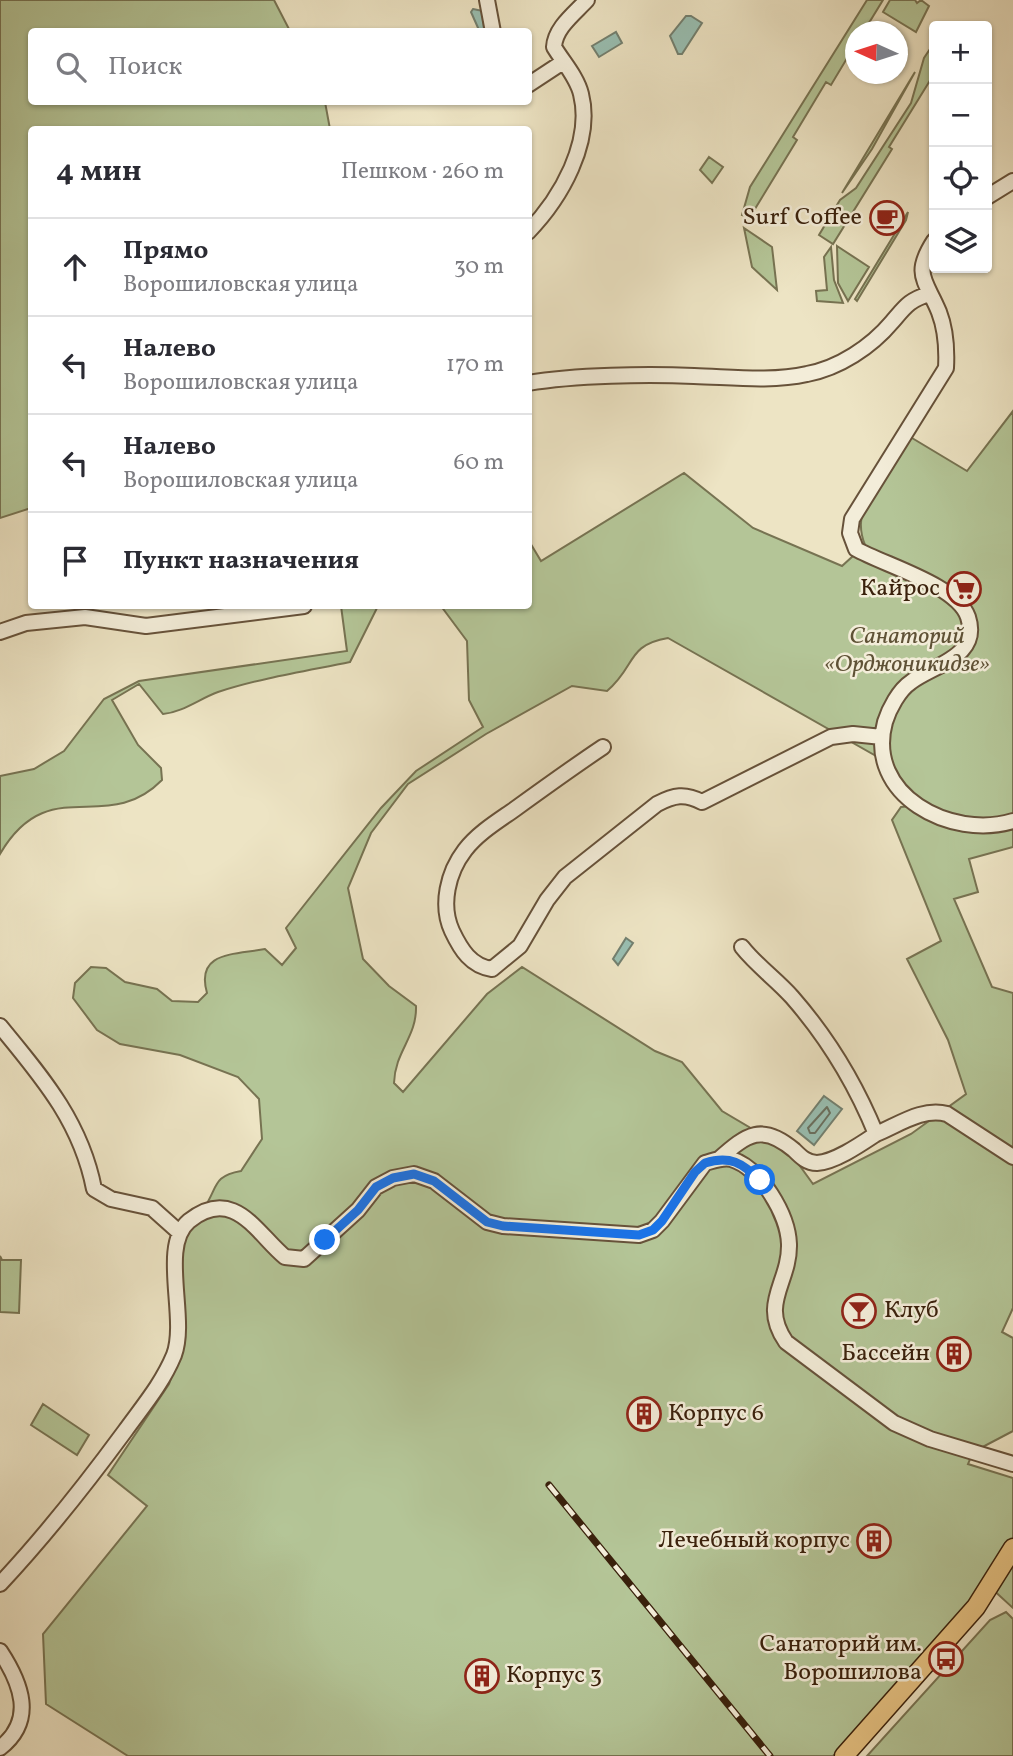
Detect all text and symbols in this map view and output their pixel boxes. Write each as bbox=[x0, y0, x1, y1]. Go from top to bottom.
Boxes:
north arrow bbox=[845, 21, 908, 84]
map controls bbox=[929, 21, 992, 273]
button: + bbox=[929, 21, 992, 84]
search box bbox=[28, 28, 532, 105]
icon: search bbox=[52, 48, 90, 86]
text: Поиск bbox=[108, 49, 182, 85]
button: − bbox=[929, 84, 992, 147]
button: locate bbox=[929, 147, 992, 210]
text: 4 мин bbox=[56, 151, 141, 193]
text: Пешком · 260 m bbox=[341, 156, 504, 188]
cafe icon: Surf Coffee bbox=[868, 199, 906, 237]
place label: Surf Coffee bbox=[743, 201, 862, 235]
button: layers bbox=[929, 210, 992, 273]
text: Прямо bbox=[123, 233, 208, 269]
icon: ahead bbox=[56, 248, 94, 286]
text: 30 m bbox=[454, 251, 504, 283]
text: Ворошиловская улица bbox=[123, 269, 358, 301]
text: Налево bbox=[123, 331, 216, 367]
icon: left bbox=[56, 346, 94, 384]
text: 170 m bbox=[446, 349, 504, 381]
text: Ворошиловская улица bbox=[123, 367, 358, 399]
text: Налево bbox=[123, 429, 216, 465]
icon: left bbox=[56, 444, 94, 482]
text: 60 m bbox=[454, 447, 504, 479]
text: Ворошиловская улица bbox=[123, 465, 358, 497]
icon: arrive bbox=[56, 542, 94, 580]
text: Пункт назначения bbox=[123, 543, 359, 579]
supermarket icon: Кайрос bbox=[945, 570, 983, 608]
place label: Кайрос bbox=[860, 572, 940, 606]
park label: Санаторий «Орджоникидзе» bbox=[824, 620, 990, 682]
route start bbox=[744, 1164, 775, 1195]
route end bbox=[309, 1224, 340, 1255]
bar icon: Клуб bbox=[840, 1292, 878, 1330]
place label: Клуб bbox=[884, 1294, 939, 1328]
building icon: Бассейн bbox=[935, 1335, 973, 1373]
place label: Бассейн bbox=[841, 1337, 930, 1371]
building icon: Корпус 6 bbox=[625, 1395, 663, 1433]
place label: Корпус 6 bbox=[668, 1397, 764, 1431]
building icon: Лечебный корпус bbox=[855, 1522, 893, 1560]
place label: Лечебный корпус bbox=[658, 1524, 850, 1558]
place label: Санаторий им. Ворошилова bbox=[760, 1628, 922, 1690]
bus stop icon: Санаторий им. Ворошилова bbox=[927, 1640, 965, 1678]
building icon: Корпус 3 bbox=[463, 1657, 501, 1695]
place label: Корпус 3 bbox=[506, 1659, 602, 1693]

